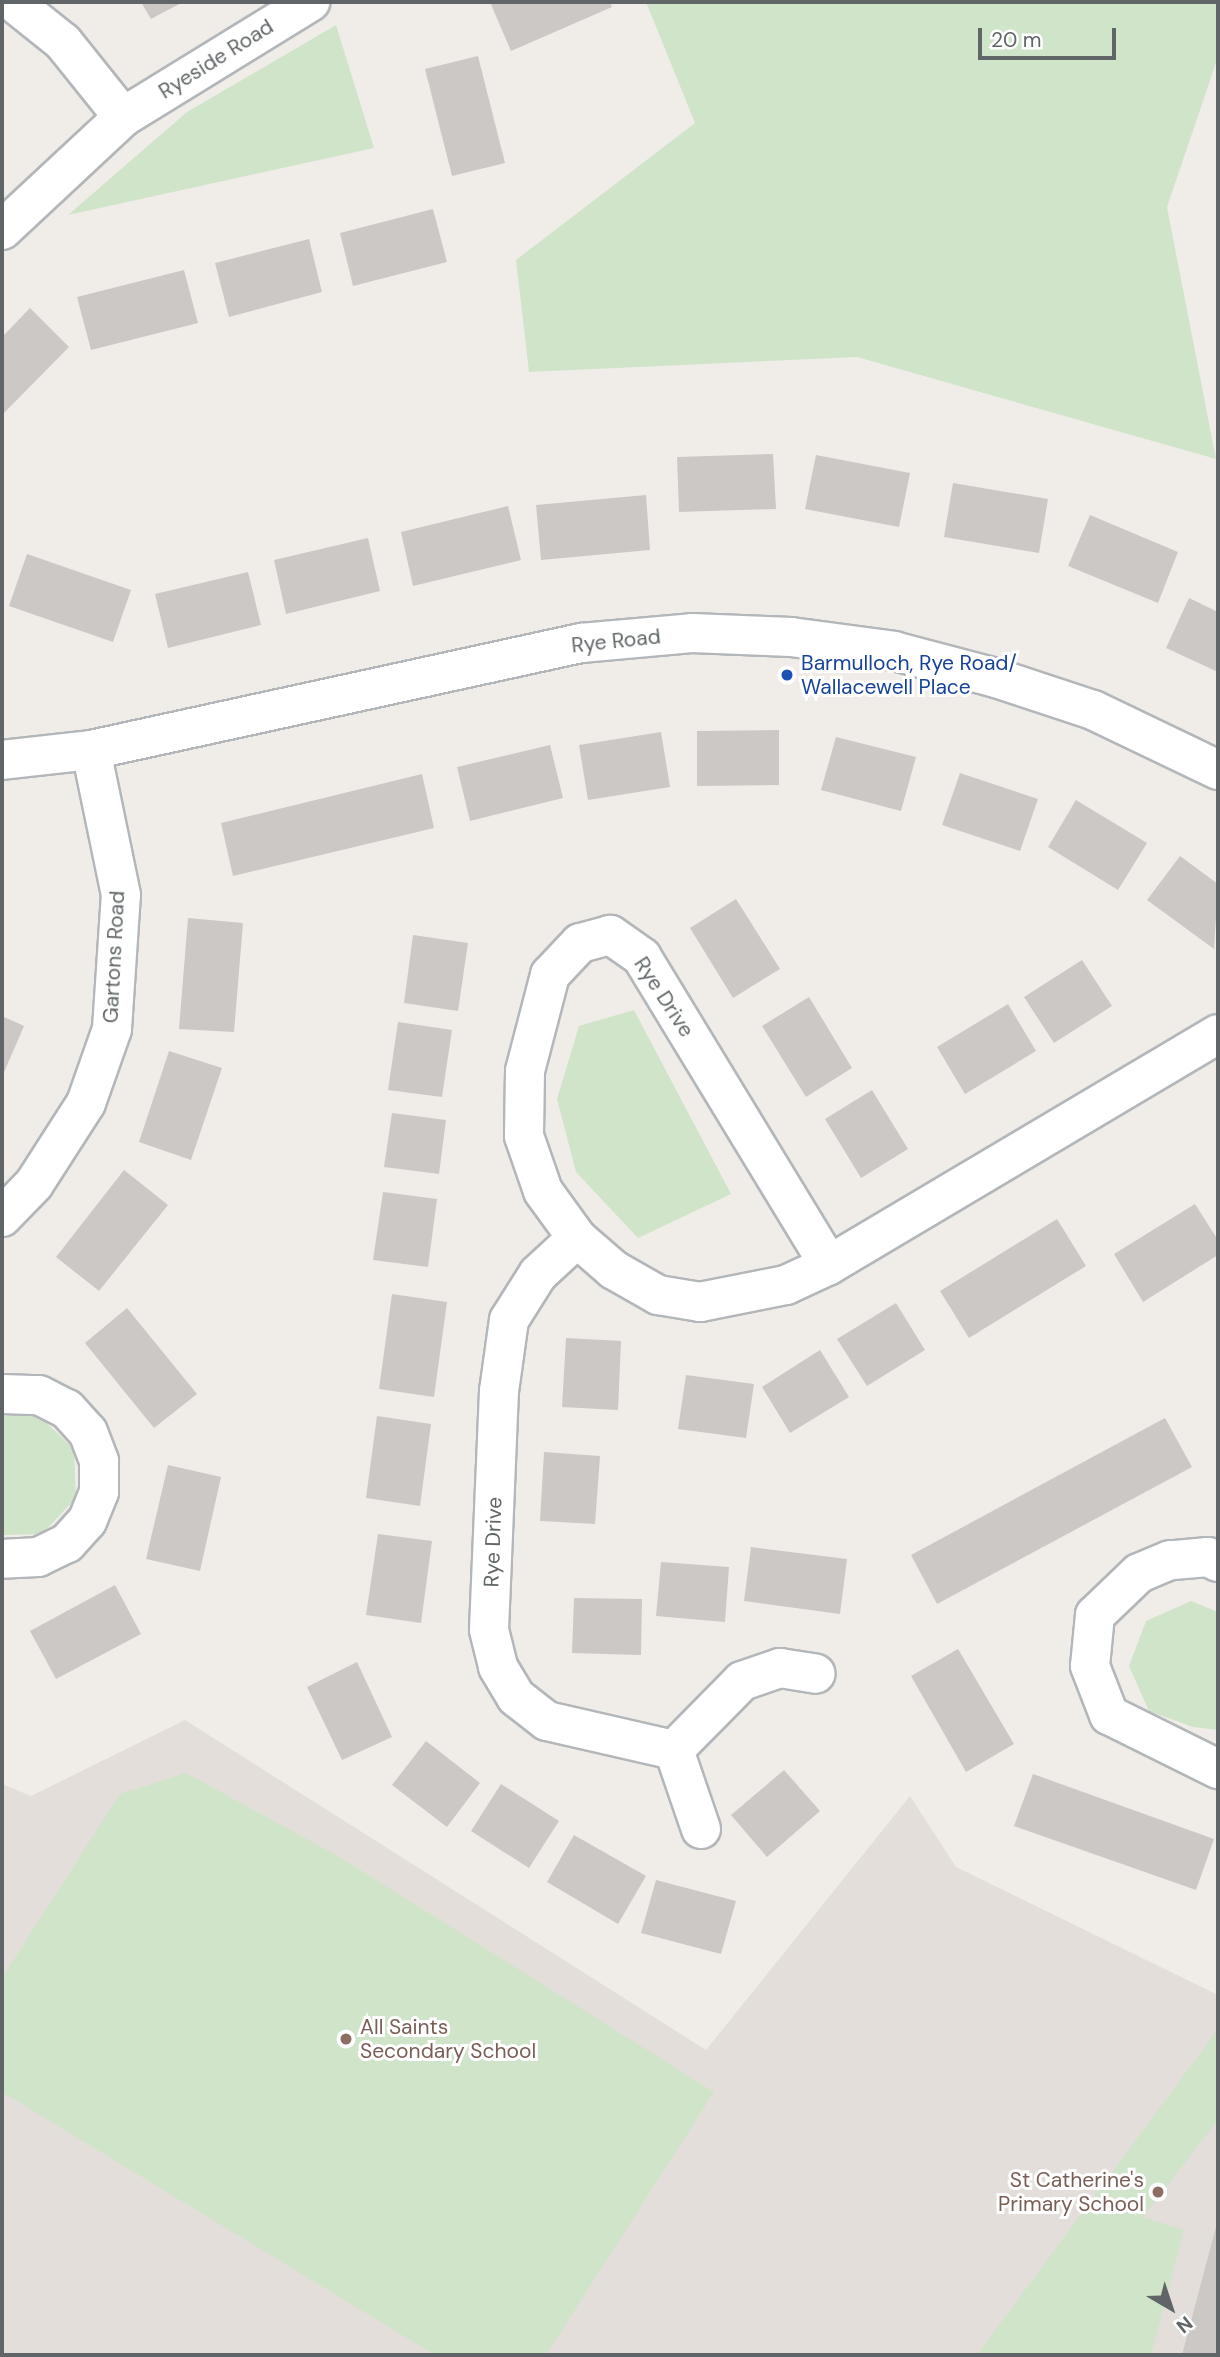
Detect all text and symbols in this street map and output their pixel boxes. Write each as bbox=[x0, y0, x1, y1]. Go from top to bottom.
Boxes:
street label: Ryeside Road bbox=[154, 14, 278, 104]
scale bar bbox=[982, 14, 1120, 58]
text: 20 m bbox=[991, 26, 1042, 54]
street label: Rye Road bbox=[570, 624, 662, 658]
place label: Barmulloch, Rye Road/ Wallacewell Place bbox=[801, 650, 1017, 700]
marker: Barmulloch, Rye Road/ Wallacewell Place bbox=[779, 667, 795, 683]
street label: Gartons Road bbox=[98, 890, 130, 1024]
street label: Rye Drive bbox=[629, 952, 699, 1042]
street label: Rye Drive bbox=[479, 1496, 507, 1588]
place label: All Saints Secondary School bbox=[360, 2014, 536, 2064]
marker: All Saints Secondary School bbox=[338, 2031, 354, 2047]
place label: St Catherine's Primary School bbox=[998, 2167, 1144, 2217]
marker: St Catherine's Primary School bbox=[1150, 2184, 1166, 2200]
north arrow bbox=[1136, 2273, 1206, 2343]
text: N bbox=[1171, 2311, 1198, 2339]

